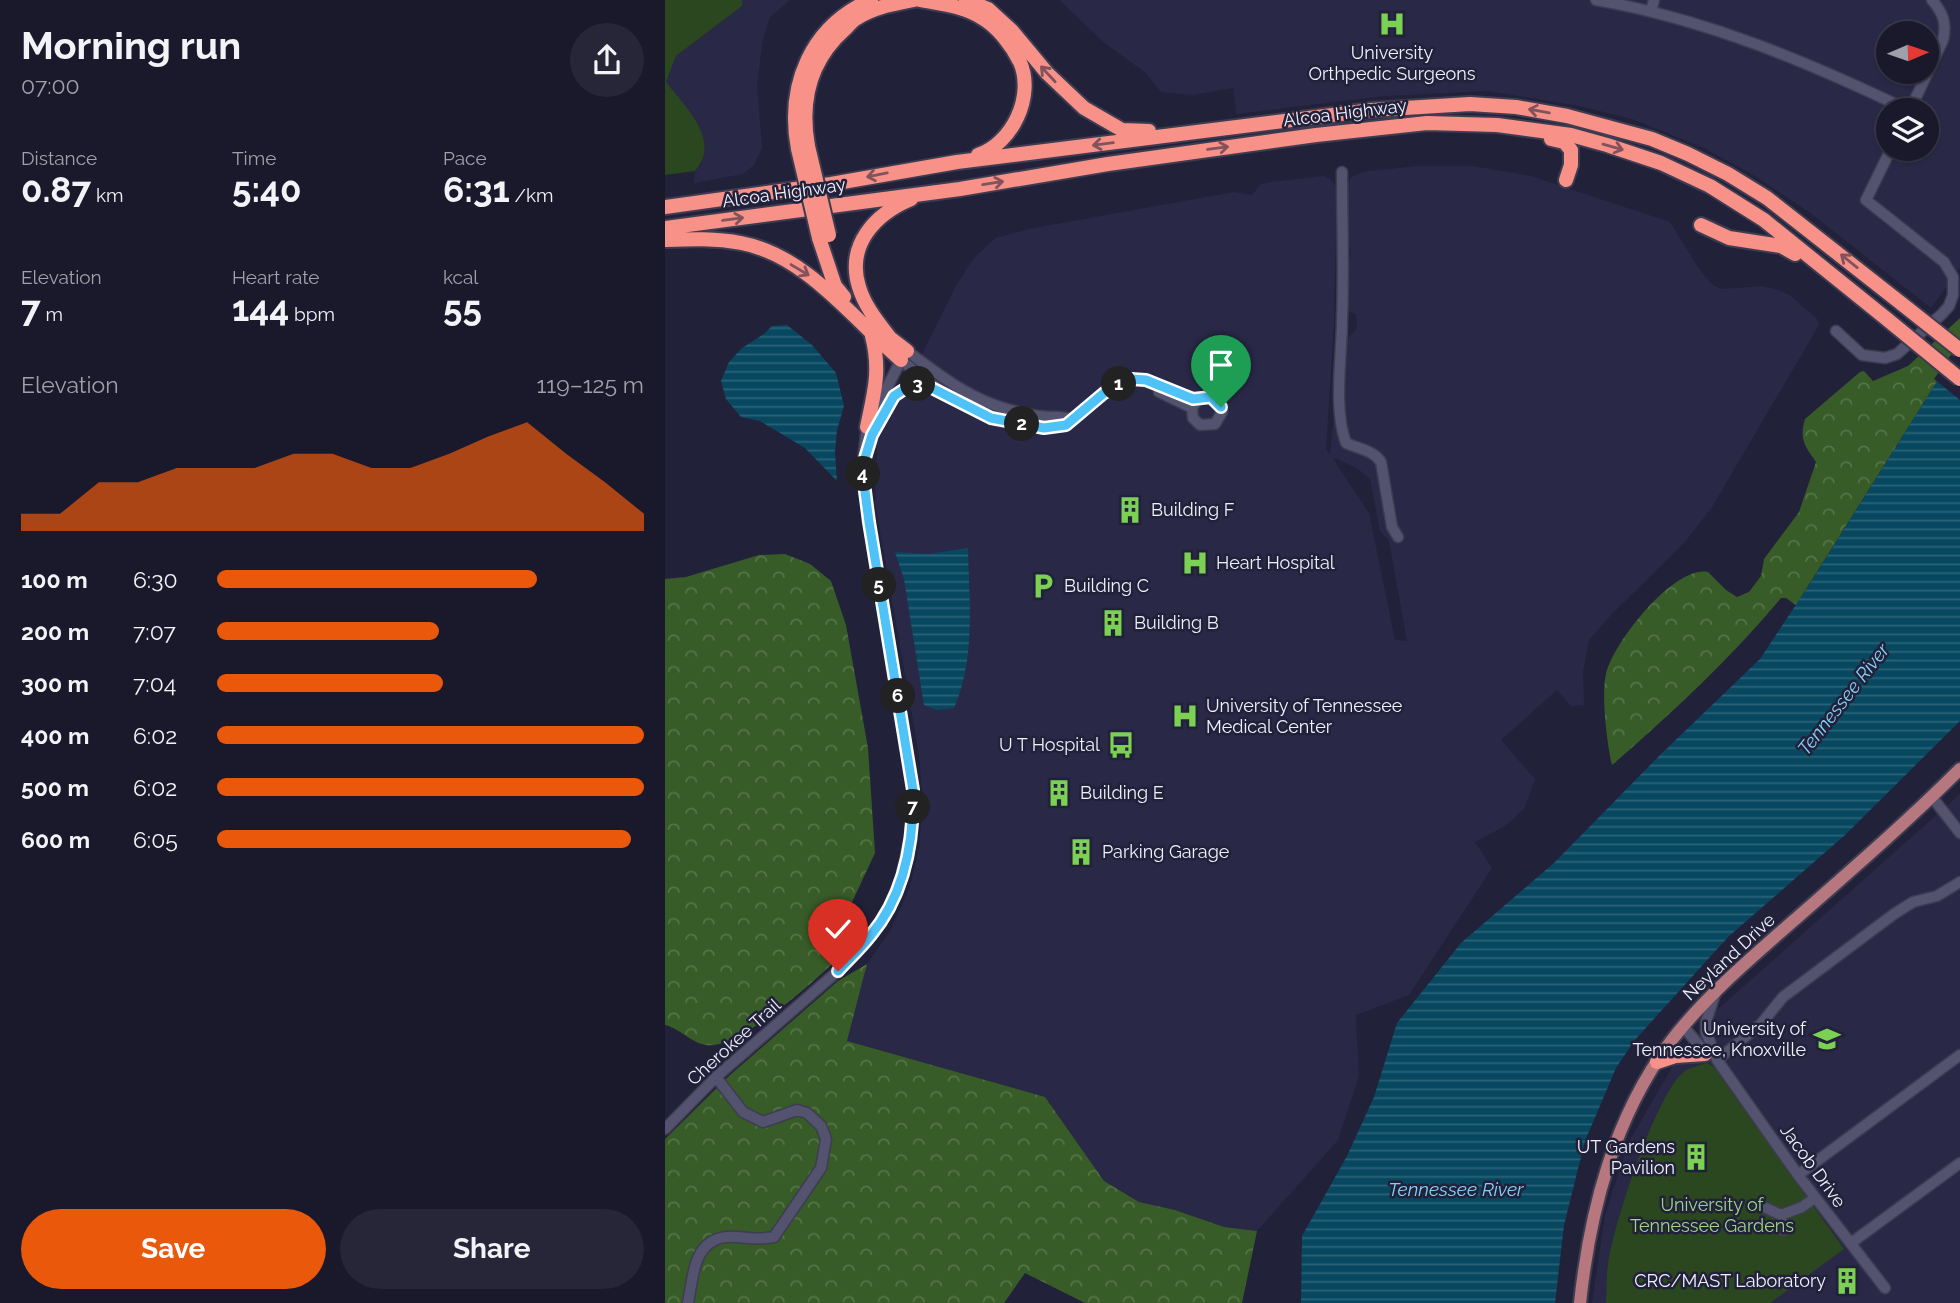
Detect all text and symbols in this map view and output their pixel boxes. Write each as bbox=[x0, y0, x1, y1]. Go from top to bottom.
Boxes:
hospital icon: University Orthpedic Surgeons bbox=[1377, 9, 1407, 39]
north arrow bbox=[1876, 21, 1939, 84]
map controls bbox=[1876, 21, 1939, 161]
text: Morning run bbox=[21, 23, 241, 68]
button: share bbox=[570, 23, 644, 97]
place label: University Orthpedic Surgeons bbox=[1309, 42, 1476, 84]
one-way arrow bbox=[1040, 66, 1057, 83]
text: 07:00 bbox=[21, 72, 80, 99]
street label: Alcoa Highway bbox=[1282, 94, 1408, 130]
button: layers bbox=[1876, 98, 1939, 161]
one-way arrow bbox=[1528, 104, 1551, 118]
one-way arrow bbox=[1092, 138, 1115, 151]
one-way arrow bbox=[1602, 141, 1624, 154]
one-way arrow bbox=[1206, 142, 1229, 155]
text: Distance bbox=[21, 147, 97, 169]
text: Time bbox=[232, 147, 276, 169]
text: Pace bbox=[443, 147, 487, 169]
text: 0.87 bbox=[21, 169, 91, 210]
text: 5:40 bbox=[232, 169, 302, 210]
text: 6:31 bbox=[443, 169, 510, 210]
one-way arrow bbox=[866, 169, 889, 182]
street label: Alcoa Highway bbox=[721, 173, 847, 212]
one-way arrow bbox=[981, 176, 1004, 189]
text: km bbox=[91, 184, 124, 206]
text: /km bbox=[510, 184, 554, 206]
one-way arrow bbox=[721, 213, 744, 226]
one-way arrow bbox=[1841, 253, 1859, 268]
one-way arrow bbox=[789, 264, 809, 278]
text: Elevation bbox=[21, 266, 102, 288]
text: Heart rate bbox=[232, 266, 320, 288]
text: kcal bbox=[443, 266, 479, 288]
text: 7 bbox=[21, 288, 41, 329]
text: 144 bbox=[232, 288, 289, 329]
text: 55 bbox=[443, 288, 482, 329]
text: m bbox=[41, 303, 63, 325]
text: bpm bbox=[289, 303, 335, 325]
pin bbox=[1191, 335, 1251, 407]
icon: arrive bbox=[1202, 346, 1240, 384]
pin: 3 bbox=[901, 366, 935, 402]
pin: 1 bbox=[1101, 366, 1137, 402]
text: Elevation bbox=[21, 371, 119, 398]
text: 119–125 m bbox=[537, 371, 644, 398]
text: 3 bbox=[912, 372, 923, 394]
text: 1 bbox=[1114, 372, 1123, 394]
pin: 2 bbox=[1005, 406, 1039, 442]
text: 2 bbox=[1016, 412, 1027, 434]
pin: 4 bbox=[845, 456, 881, 491]
text: 4 bbox=[857, 462, 868, 484]
building icon: Building F bbox=[1115, 495, 1145, 525]
place label: Building F bbox=[1151, 499, 1234, 520]
hospital icon: Heart Hospital bbox=[1180, 548, 1210, 578]
place label: Heart Hospital bbox=[1216, 552, 1335, 573]
text: 100 m bbox=[21, 566, 88, 593]
text: 6:30 bbox=[133, 566, 178, 593]
pin: 5 bbox=[861, 568, 897, 602]
parking icon: Building C bbox=[1028, 571, 1058, 601]
text: 5 bbox=[873, 573, 884, 595]
place label: Building C bbox=[1064, 575, 1149, 596]
building icon: Building B bbox=[1098, 608, 1128, 638]
place label: Building B bbox=[1134, 612, 1219, 633]
text: 200 m bbox=[21, 618, 89, 645]
text: 7:07 bbox=[133, 618, 176, 645]
water label: Tennessee River bbox=[1793, 638, 1894, 759]
text: 300 m bbox=[21, 670, 89, 697]
text: 7:04 bbox=[133, 670, 176, 697]
pin: 6 bbox=[881, 678, 915, 714]
text: 6 bbox=[892, 684, 903, 706]
place label: University of Tennessee Medical Center bbox=[1206, 695, 1403, 737]
hospital icon: University of Tennessee Medical Center bbox=[1170, 701, 1200, 731]
text: 400 m bbox=[21, 722, 89, 749]
text: 6:02 bbox=[133, 722, 177, 749]
bus stop icon: U T Hospital bbox=[1106, 730, 1136, 760]
place label: U T Hospital bbox=[999, 734, 1100, 755]
text: 500 m bbox=[21, 774, 89, 801]
text: 6:02 bbox=[133, 774, 177, 801]
building icon: Building E bbox=[1044, 778, 1074, 808]
place label: Building E bbox=[1080, 782, 1164, 803]
pin: 7 bbox=[895, 790, 931, 824]
text: 7 bbox=[907, 795, 918, 817]
text: 600 m bbox=[21, 826, 90, 853]
text: 6:05 bbox=[133, 826, 178, 853]
building icon: Parking Garage bbox=[1066, 837, 1096, 867]
place label: Parking Garage bbox=[1102, 841, 1230, 862]
pin bbox=[808, 899, 868, 971]
street label: Neyland Drive bbox=[1678, 909, 1779, 1004]
icon: check bbox=[819, 910, 857, 948]
street label: Cherokee Trail bbox=[683, 994, 785, 1089]
place label: University of Tennessee, Knoxville bbox=[1632, 1018, 1807, 1060]
school or university icon: University of Tennessee, Knoxville bbox=[1812, 1024, 1842, 1054]
street label: Jacob Drive bbox=[1776, 1120, 1851, 1212]
place label: UT Gardens Pavilion bbox=[1577, 1136, 1675, 1178]
building icon: UT Gardens Pavilion bbox=[1681, 1142, 1711, 1172]
water label: Tennessee River bbox=[1388, 1178, 1525, 1200]
park label: University of Tennessee Gardens bbox=[1630, 1194, 1794, 1236]
button: Save bbox=[21, 1209, 326, 1289]
button: Share bbox=[340, 1209, 644, 1289]
building icon: CRC/MAST Laboratory bbox=[1832, 1266, 1862, 1296]
place label: CRC/MAST Laboratory bbox=[1634, 1270, 1826, 1291]

